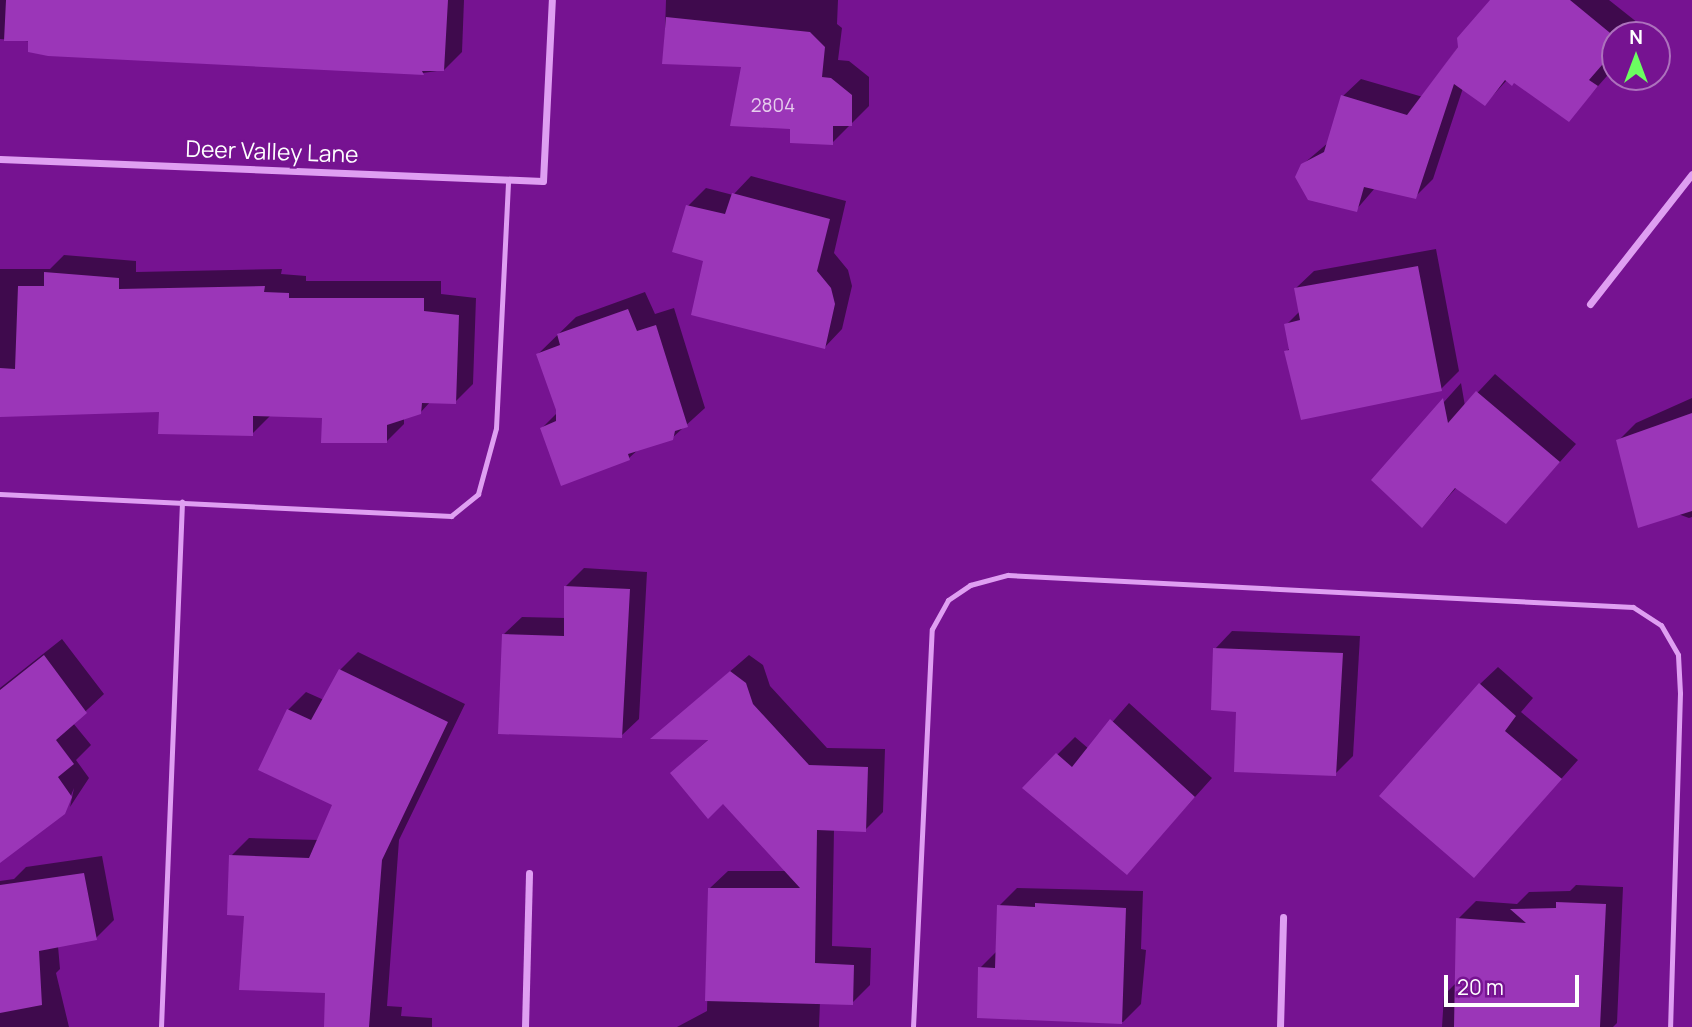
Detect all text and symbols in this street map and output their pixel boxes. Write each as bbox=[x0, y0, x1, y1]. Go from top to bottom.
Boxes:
north arrow bbox=[1601, 21, 1671, 91]
text: N bbox=[1629, 24, 1643, 50]
house number: 2804 bbox=[751, 95, 795, 117]
street label: Deer Valley Lane bbox=[185, 134, 359, 168]
scale bar bbox=[1447, 960, 1582, 1004]
text: 20 m bbox=[1457, 973, 1504, 1001]

